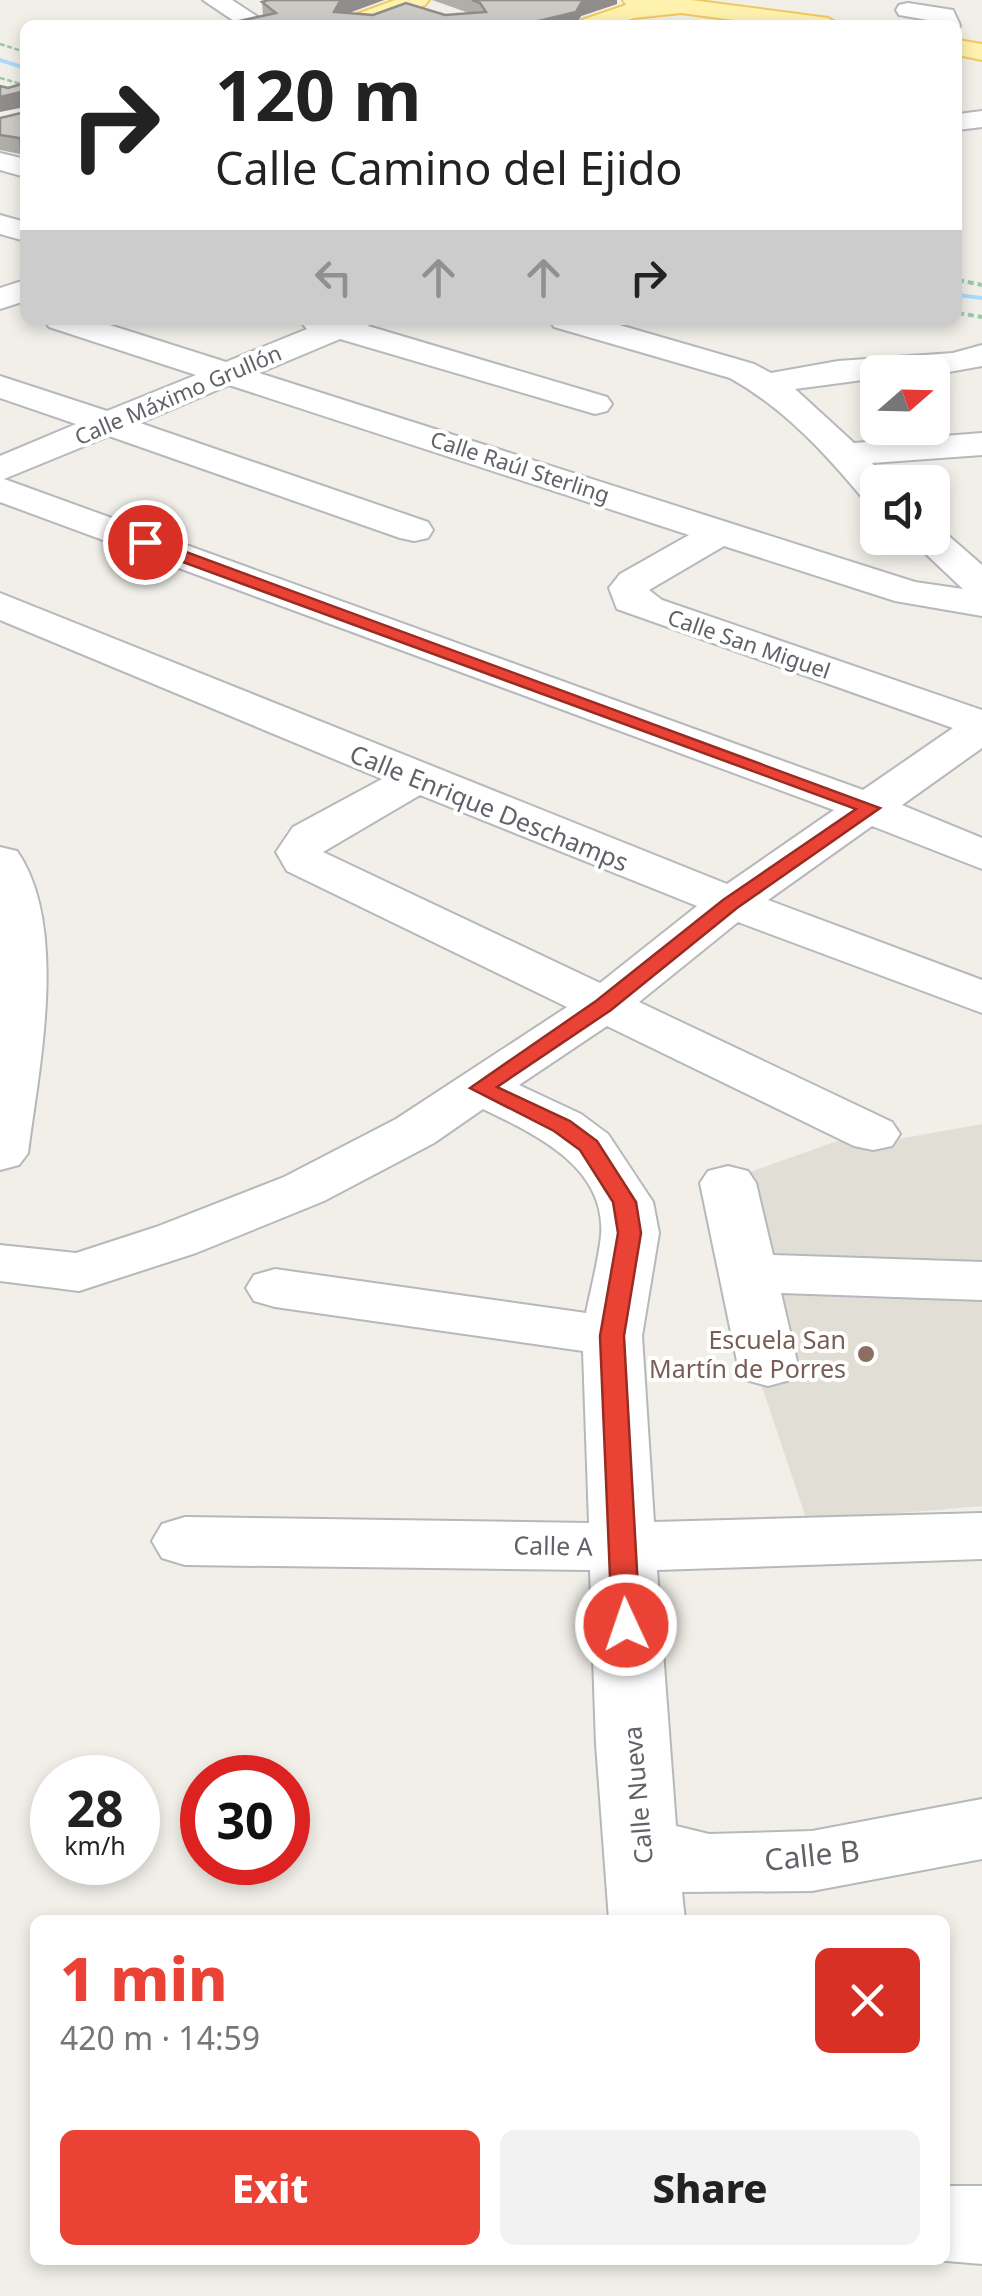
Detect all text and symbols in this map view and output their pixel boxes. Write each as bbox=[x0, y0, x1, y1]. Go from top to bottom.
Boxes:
text: 120 m bbox=[215, 46, 422, 142]
icon: right bbox=[50, 60, 180, 190]
text: Calle Camino del Ejido bbox=[215, 137, 683, 198]
icon: left bbox=[306, 250, 361, 305]
icon: ahead bbox=[411, 250, 466, 305]
icon: ahead bbox=[516, 250, 571, 305]
icon: right bbox=[621, 250, 676, 305]
street label: Calle Máximo Grullón bbox=[70, 337, 286, 451]
north arrow bbox=[860, 355, 950, 445]
map controls bbox=[860, 355, 950, 555]
street label: Calle Raúl Sterling bbox=[427, 423, 614, 509]
button: sound bbox=[860, 465, 950, 555]
pin bbox=[103, 500, 188, 585]
icon: arrive bbox=[118, 515, 173, 570]
street label: Calle San Miguel bbox=[664, 601, 835, 685]
street label: Calle Enrique Deschamps bbox=[345, 736, 634, 879]
place label: Escuela San Martín de Porres bbox=[649, 1322, 846, 1385]
marker: Escuela San Martín de Porres bbox=[855, 1343, 877, 1365]
street label: Calle A bbox=[513, 1527, 593, 1563]
position arrow bbox=[574, 1573, 678, 1677]
street label: Calle Nueva bbox=[614, 1725, 660, 1865]
speed limit sign: 30 bbox=[180, 1755, 310, 1885]
text: 28 bbox=[66, 1774, 124, 1842]
text: km/h bbox=[64, 1828, 126, 1862]
street label: Calle B bbox=[762, 1829, 861, 1880]
text: 1 min bbox=[60, 1937, 228, 2019]
button: close bbox=[815, 1948, 920, 2053]
text: 420 m · 14:59 bbox=[60, 2016, 260, 2059]
button: Exit bbox=[60, 2130, 480, 2245]
button: Share bbox=[500, 2130, 920, 2245]

